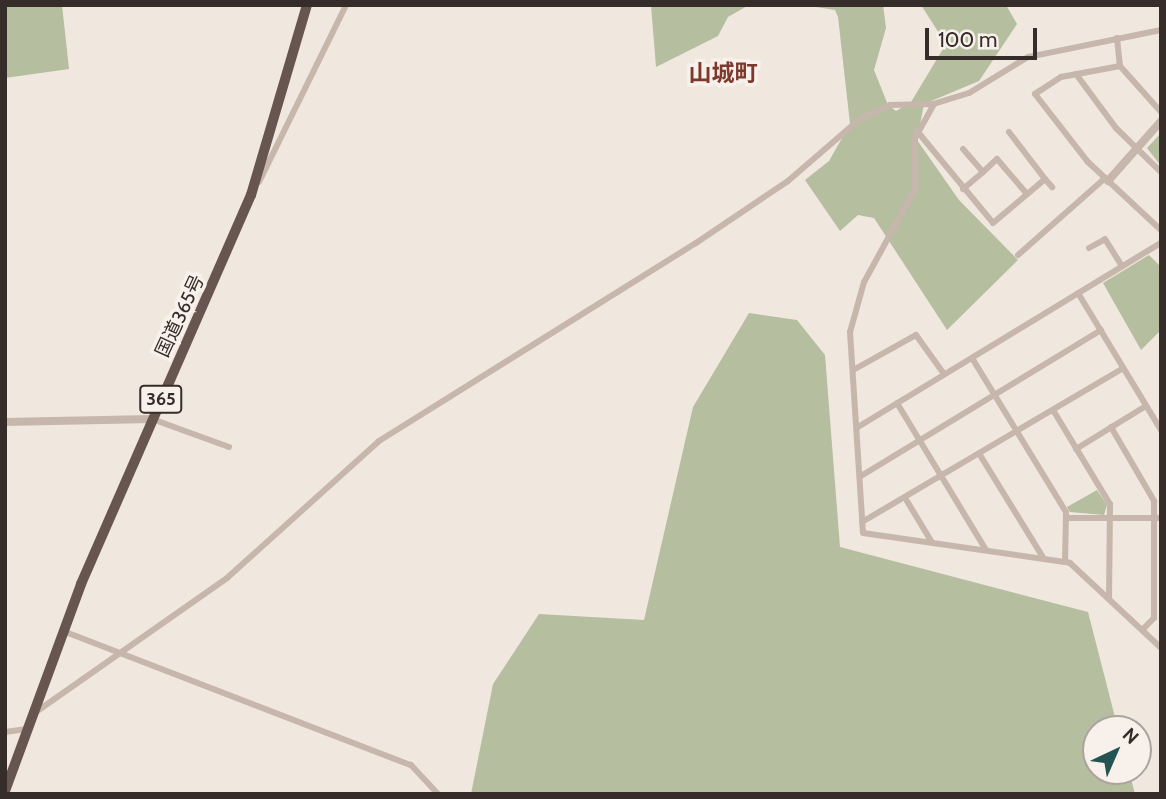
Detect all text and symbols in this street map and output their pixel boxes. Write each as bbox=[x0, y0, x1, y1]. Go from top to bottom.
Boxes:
scale bar bbox=[928, 14, 1040, 58]
text: 100 m bbox=[938, 27, 997, 52]
district label: 山城町 bbox=[689, 59, 757, 87]
street label: 国道365号 bbox=[151, 271, 209, 361]
road number: 365 bbox=[138, 384, 184, 414]
north arrow bbox=[1082, 715, 1152, 785]
text: N bbox=[1118, 723, 1143, 749]

